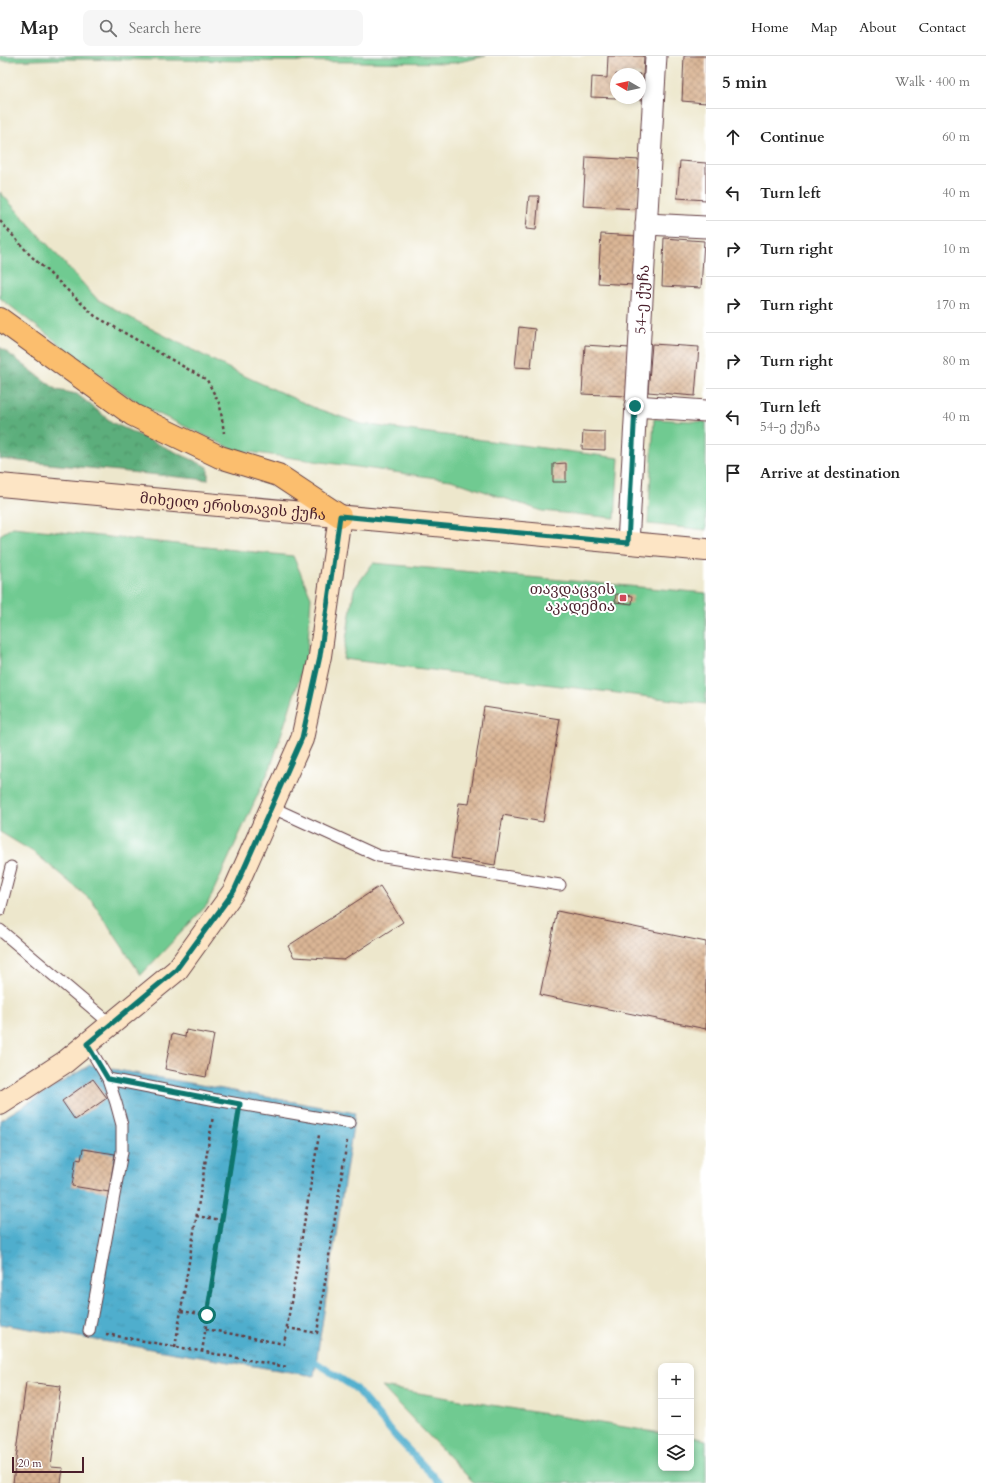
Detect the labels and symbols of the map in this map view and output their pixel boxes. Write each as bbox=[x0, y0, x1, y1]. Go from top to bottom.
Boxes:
north arrow bbox=[610, 68, 646, 104]
street label: 54-ე ქუჩა bbox=[630, 264, 654, 335]
route end bbox=[626, 397, 644, 415]
street label: მიხეილ ერისთავის ქუჩა bbox=[139, 488, 327, 525]
place label: თავდაცვის აკადემია bbox=[530, 579, 615, 616]
marker: თავდაცვის აკადემია bbox=[618, 593, 628, 603]
route start bbox=[198, 1306, 216, 1324]
scale bar bbox=[12, 1455, 84, 1474]

